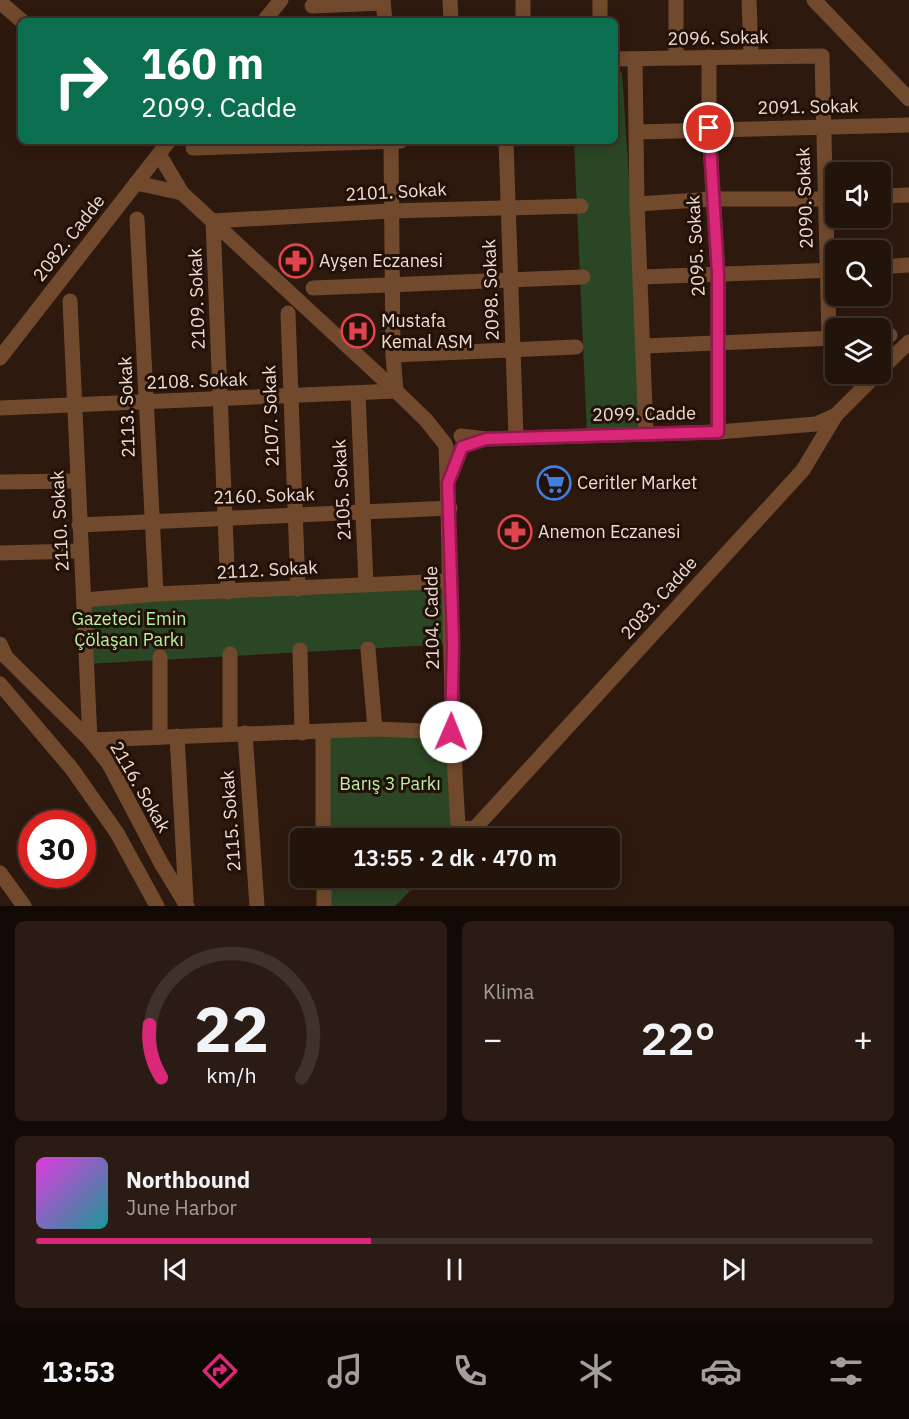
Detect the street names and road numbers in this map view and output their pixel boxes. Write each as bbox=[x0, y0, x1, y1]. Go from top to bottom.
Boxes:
street label: 2096. Sokak bbox=[667, 25, 769, 50]
street label: 2091. Sokak bbox=[757, 94, 859, 119]
street label: 2090. Sokak bbox=[791, 146, 818, 249]
street label: 2101. Sokak bbox=[345, 177, 448, 206]
street label: 2082. Cadde bbox=[28, 190, 110, 286]
street label: 2095. Sokak bbox=[681, 194, 710, 297]
street label: 2098. Sokak bbox=[477, 238, 504, 341]
street label: 2109. Sokak bbox=[183, 247, 210, 350]
street label: 2113. Sokak bbox=[113, 355, 140, 458]
street label: 2107. Sokak bbox=[257, 364, 284, 467]
street label: 2108. Sokak bbox=[146, 367, 249, 394]
street label: 2099. Cadde bbox=[592, 401, 696, 426]
street label: 2105. Sokak bbox=[327, 438, 356, 541]
street label: 2110. Sokak bbox=[45, 469, 74, 572]
street label: 2160. Sokak bbox=[213, 482, 316, 509]
street label: 2083. Cadde bbox=[615, 551, 702, 644]
street label: 2112. Sokak bbox=[216, 555, 319, 584]
street label: 2104. Cadde bbox=[419, 566, 444, 670]
street label: 2116. Sokak bbox=[105, 737, 176, 837]
street label: 2115. Sokak bbox=[215, 769, 246, 872]

